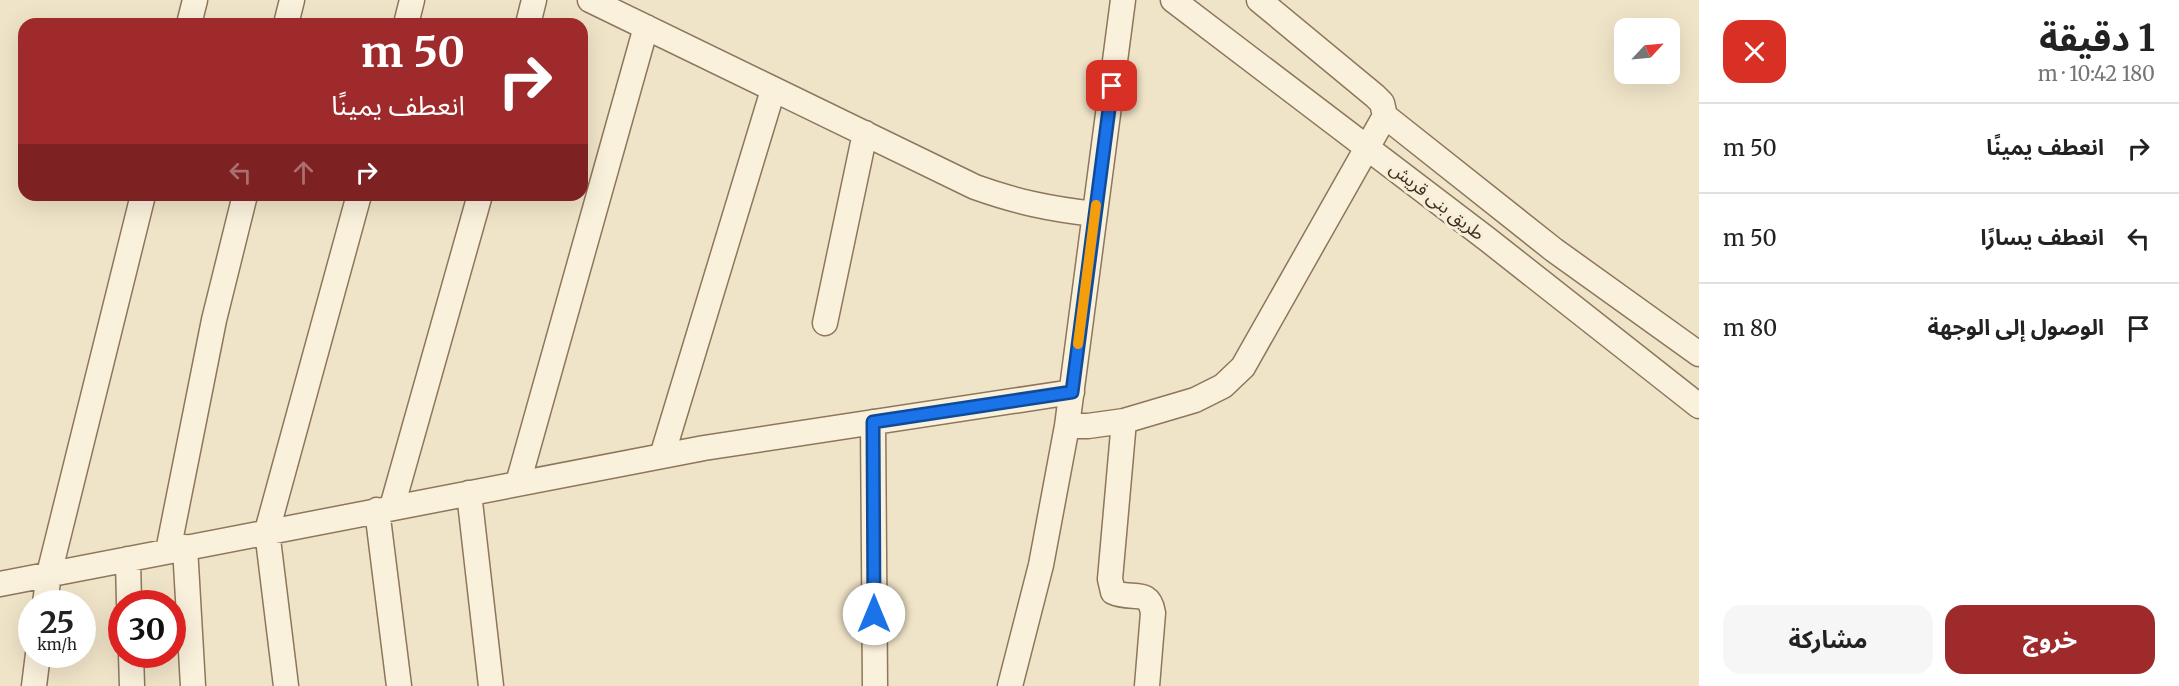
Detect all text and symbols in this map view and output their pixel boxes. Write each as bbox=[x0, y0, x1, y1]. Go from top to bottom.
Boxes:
text: 1 دقيقة bbox=[2039, 16, 2155, 61]
north arrow bbox=[1614, 18, 1680, 84]
map controls bbox=[1614, 18, 1680, 84]
button: close bbox=[1723, 20, 1786, 83]
text: 50 m bbox=[361, 26, 465, 78]
icon: right bbox=[486, 42, 564, 120]
pin bbox=[1086, 60, 1137, 111]
text: 180 m · 10:42 bbox=[2038, 61, 2155, 86]
icon: arrive bbox=[1095, 69, 1128, 102]
text: انعطف يمينًا bbox=[331, 88, 465, 122]
icon: right bbox=[2122, 132, 2155, 165]
text: انعطف يمينًا bbox=[1986, 133, 2104, 161]
text: 50 m bbox=[1723, 134, 1777, 162]
icon: left bbox=[224, 156, 257, 189]
icon: ahead bbox=[287, 156, 320, 189]
icon: right bbox=[350, 156, 383, 189]
street label: طريق بنى قريش bbox=[1385, 156, 1489, 245]
icon: left bbox=[2122, 222, 2155, 255]
text: انعطف يسارًا bbox=[1981, 223, 2104, 251]
text: 50 m bbox=[1723, 224, 1777, 252]
icon: arrive bbox=[2122, 312, 2155, 345]
text: الوصول إلى الوجهة bbox=[1927, 313, 2104, 341]
text: 80 m bbox=[1723, 314, 1777, 342]
position arrow bbox=[842, 582, 906, 646]
speed limit sign: 30 bbox=[108, 590, 186, 668]
text: 25 bbox=[40, 603, 74, 641]
button: مشاركة bbox=[1723, 605, 1933, 674]
button: خروج bbox=[1945, 605, 2155, 674]
text: km/h bbox=[37, 635, 77, 654]

